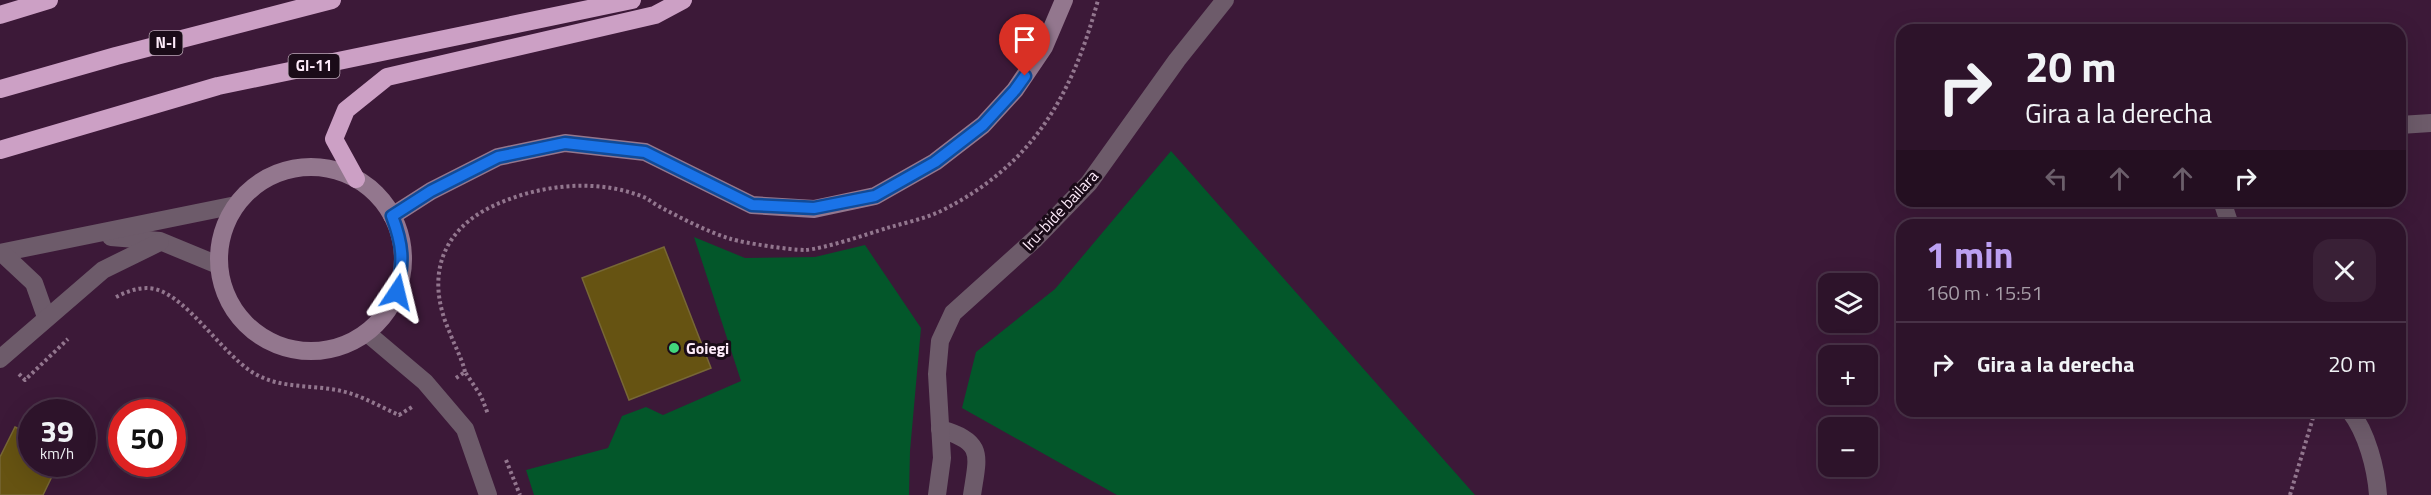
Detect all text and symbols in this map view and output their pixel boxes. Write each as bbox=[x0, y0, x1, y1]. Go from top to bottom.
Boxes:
pin bbox=[999, 14, 1050, 76]
icon: arrive bbox=[1008, 23, 1041, 56]
road number: N-I bbox=[150, 31, 182, 55]
text: 20 m bbox=[2025, 34, 2117, 98]
icon: right bbox=[1926, 48, 2004, 126]
road number: GI-11 bbox=[288, 54, 340, 78]
text: Gira a la derecha bbox=[2025, 92, 2212, 133]
icon: left bbox=[2040, 162, 2073, 195]
icon: ahead bbox=[2103, 162, 2136, 195]
icon: ahead bbox=[2166, 162, 2199, 195]
icon: right bbox=[2229, 162, 2262, 195]
street label: Iru-bide bailara bbox=[1016, 164, 1104, 256]
text: 1 min bbox=[1926, 227, 2013, 282]
button: close bbox=[2313, 239, 2376, 302]
position arrow bbox=[365, 260, 429, 324]
map controls bbox=[1818, 273, 1878, 477]
button: layers bbox=[1818, 273, 1878, 333]
text: 160 m · 15:51 bbox=[1926, 277, 2043, 308]
place label: Goiegi bbox=[686, 336, 729, 360]
marker: Goiegi bbox=[667, 341, 681, 355]
button: + bbox=[1818, 345, 1878, 405]
text: Gira a la derecha bbox=[1977, 347, 2134, 381]
text: 20 m bbox=[2328, 347, 2376, 381]
icon: right bbox=[1926, 348, 1959, 381]
speed limit sign: 50 bbox=[108, 399, 186, 477]
text: 39 bbox=[40, 408, 74, 454]
button: − bbox=[1818, 417, 1878, 477]
text: km/h bbox=[40, 442, 74, 465]

